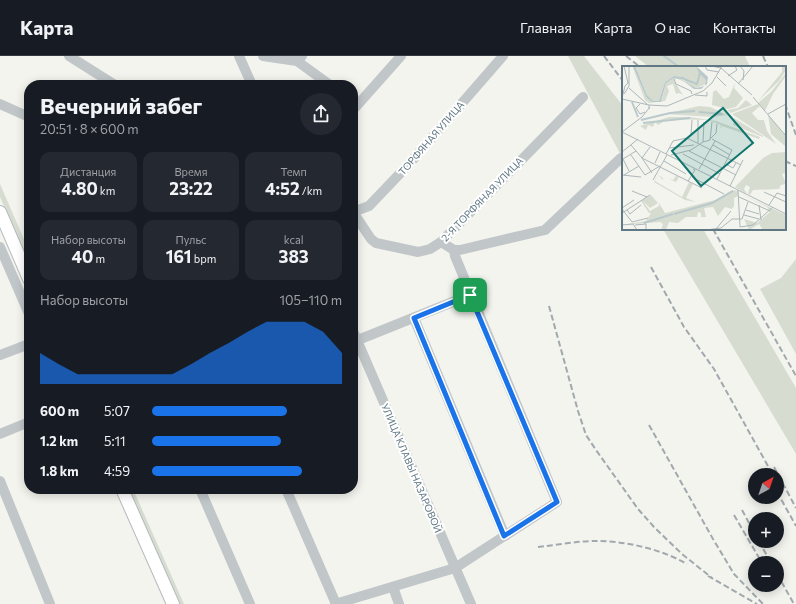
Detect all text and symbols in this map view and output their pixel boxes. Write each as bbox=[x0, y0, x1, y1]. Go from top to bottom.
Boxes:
text: Карта bbox=[20, 16, 73, 39]
text: Главная bbox=[520, 19, 572, 36]
text: Карта bbox=[594, 19, 632, 36]
text: О нас bbox=[654, 19, 691, 36]
text: Контакты bbox=[713, 19, 776, 36]
inset map bbox=[622, 66, 786, 230]
text: Вечерний забег bbox=[40, 92, 202, 119]
button: share bbox=[300, 93, 342, 135]
street label: ТОРФЯНАЯ УЛИЦА bbox=[396, 99, 466, 177]
text: 20:51 · 8 × 600 m bbox=[40, 121, 139, 137]
street label: 2-Я ТОРФЯНАЯ УЛИЦА bbox=[439, 154, 525, 244]
text: Дистанция bbox=[60, 165, 116, 178]
text: Время bbox=[175, 165, 207, 178]
text: Темп bbox=[281, 165, 307, 178]
text: 4.80 bbox=[61, 178, 98, 199]
text: 23:22 bbox=[169, 178, 213, 199]
text: 4:52 bbox=[265, 178, 300, 199]
text: km bbox=[98, 184, 115, 197]
text: /km bbox=[300, 184, 322, 197]
text: Набор высоты bbox=[51, 233, 126, 246]
text: Пульс bbox=[176, 233, 206, 246]
text: kcal bbox=[284, 233, 304, 246]
text: 40 bbox=[72, 246, 93, 267]
text: 161 bbox=[166, 246, 192, 267]
text: 383 bbox=[279, 246, 309, 267]
text: m bbox=[93, 252, 105, 265]
text: bpm bbox=[192, 252, 216, 265]
pin bbox=[453, 278, 487, 312]
icon: arrive bbox=[459, 284, 481, 306]
text: Набор высоты bbox=[40, 292, 128, 308]
text: 105–110 m bbox=[279, 292, 342, 308]
street label: УЛИЦА КЛАВЫ НАЗАРОВОЙ bbox=[379, 402, 445, 534]
text: 600 m bbox=[40, 403, 79, 419]
text: 5:07 bbox=[104, 403, 130, 419]
text: 1.2 km bbox=[40, 433, 78, 449]
text: 5:11 bbox=[104, 433, 126, 449]
text: 1.8 km bbox=[40, 463, 78, 479]
text: 4:59 bbox=[104, 463, 130, 479]
north arrow bbox=[748, 468, 784, 504]
map controls bbox=[748, 468, 784, 592]
button: + bbox=[748, 512, 784, 548]
button: − bbox=[748, 556, 784, 592]

